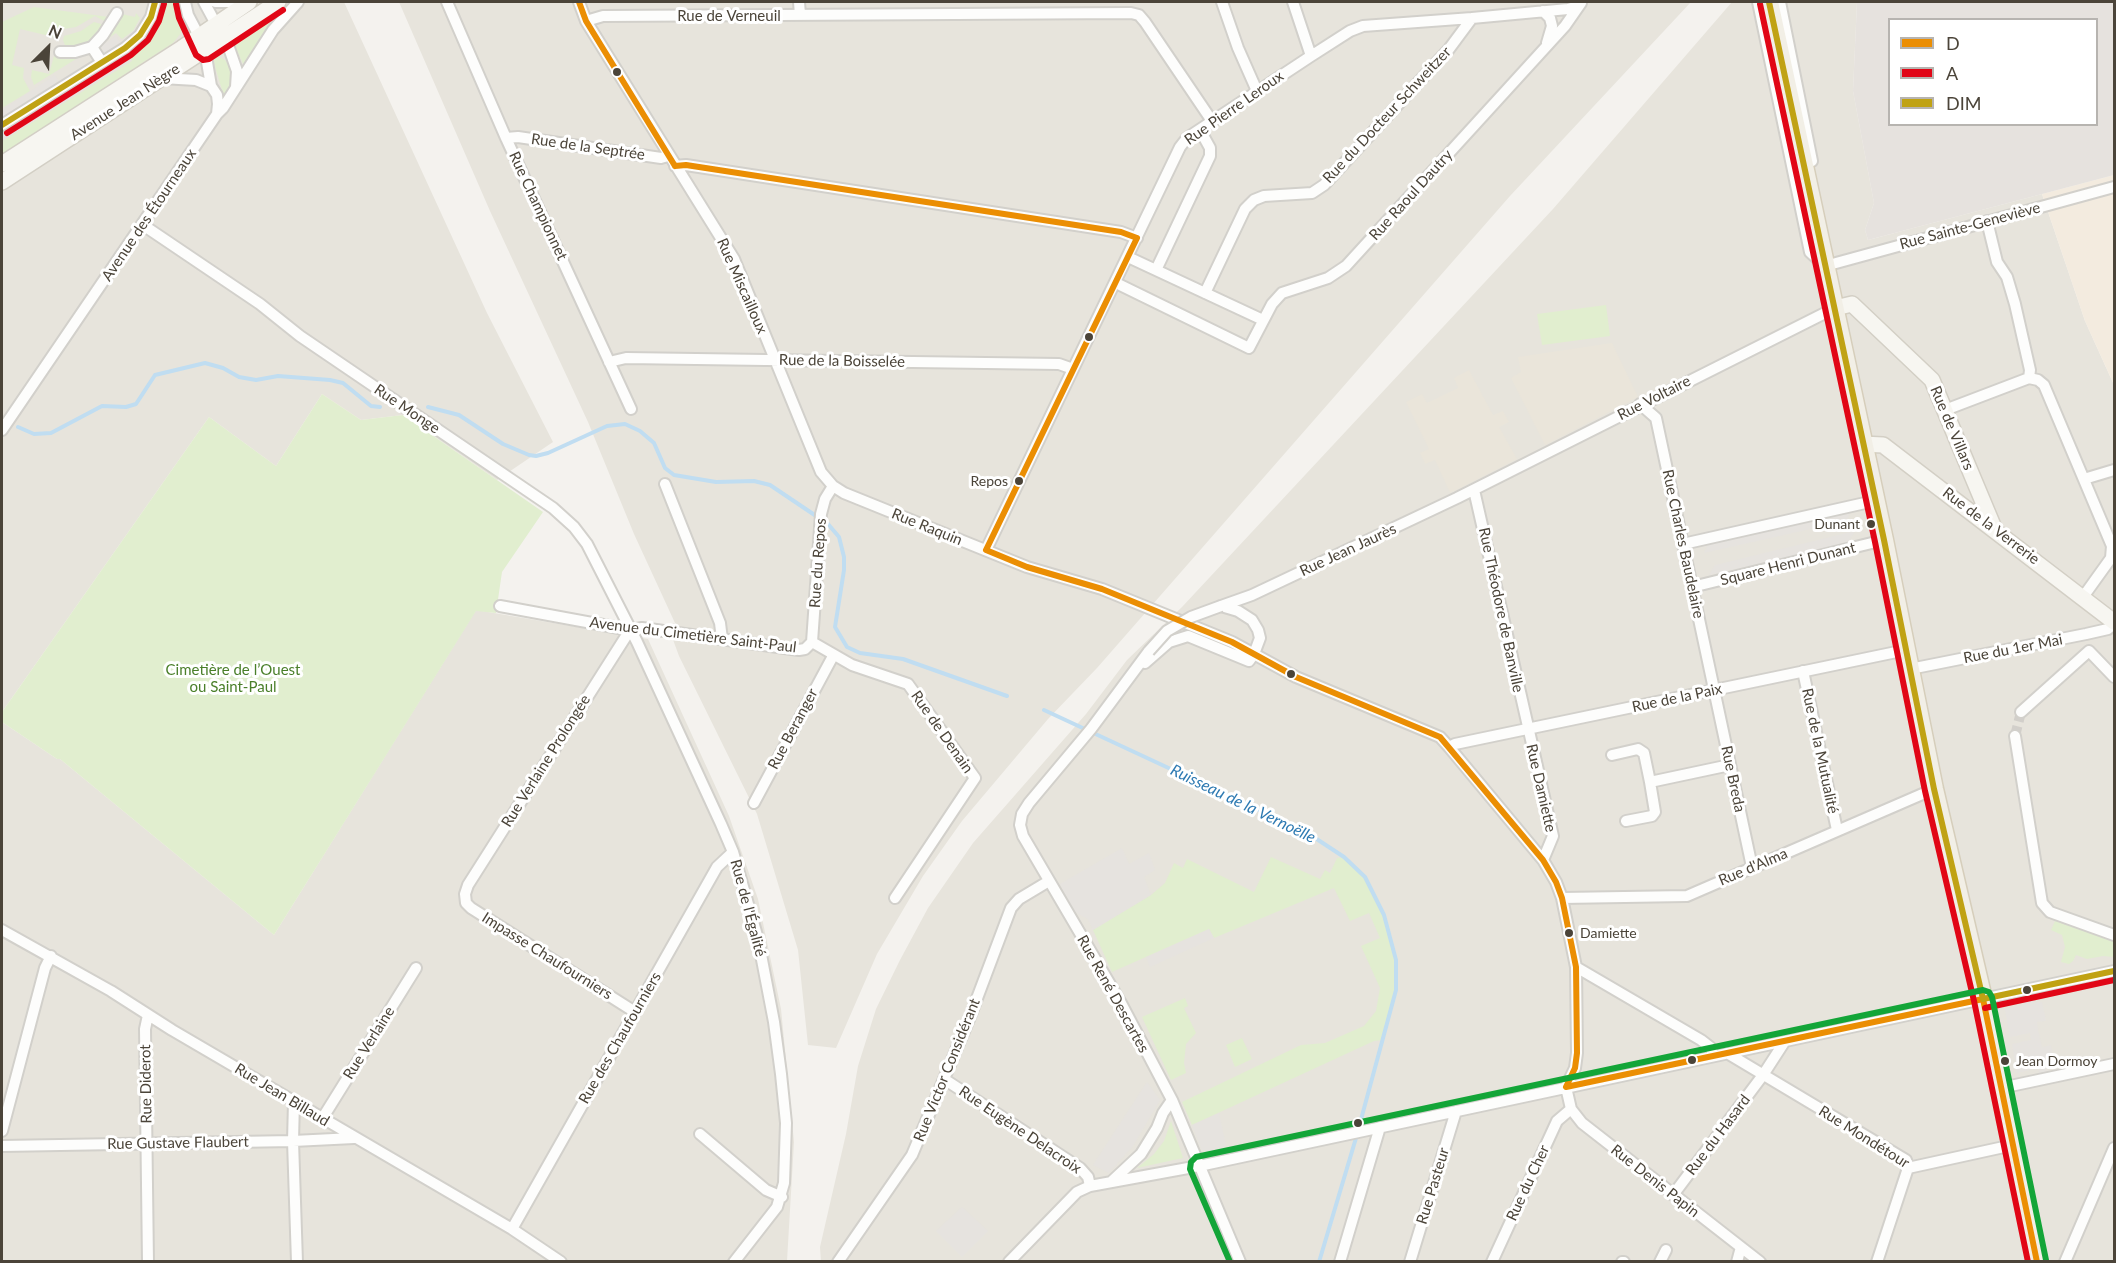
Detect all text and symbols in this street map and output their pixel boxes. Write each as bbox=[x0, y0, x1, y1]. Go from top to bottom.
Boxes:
street label: Rue de Verneuil bbox=[677, 7, 781, 25]
north arrow bbox=[18, 18, 78, 78]
legend bbox=[1888, 18, 2098, 126]
text: N bbox=[46, 20, 65, 42]
text: D bbox=[1946, 32, 1960, 54]
street label: Rue du Docteur Schweitzer bbox=[1319, 43, 1455, 187]
street label: Avenue Jean Nègre bbox=[67, 60, 183, 144]
text: A bbox=[1946, 62, 1958, 84]
unlabelled marker bbox=[611, 66, 623, 78]
street label: Rue Pierre Leroux bbox=[1181, 67, 1287, 149]
text: DIM bbox=[1946, 92, 1981, 114]
street label: Rue de la Septrée bbox=[530, 130, 646, 164]
street label: Avenue des Étourneaux bbox=[98, 145, 200, 285]
street label: Rue Raoul Dautry bbox=[1366, 146, 1456, 244]
street label: Rue Championnet bbox=[505, 149, 571, 263]
street label: Rue Sainte-Geneviève bbox=[1898, 199, 2042, 253]
street label: Rue Miscailloux bbox=[713, 235, 771, 337]
unlabelled marker bbox=[1083, 331, 1095, 343]
street label: Rue de la Boisselée bbox=[779, 351, 905, 371]
street label: Rue Voltaire bbox=[1614, 372, 1694, 424]
street label: Rue Monge bbox=[371, 380, 443, 438]
street label: Rue de Villars bbox=[1926, 383, 1978, 473]
street label: Rue Charles Baudelaire bbox=[1658, 468, 1708, 620]
place label: Repos bbox=[970, 473, 1008, 489]
marker: Repos bbox=[1013, 475, 1025, 487]
street label: Rue de la Verrerie bbox=[1939, 484, 2043, 568]
street label: Rue Raquin bbox=[889, 505, 965, 549]
place label: Dunant bbox=[1814, 516, 1860, 532]
street label: Rue du Repos bbox=[806, 517, 830, 609]
marker: Dunant bbox=[1865, 518, 1877, 530]
street label: Rue Jean Jaurès bbox=[1297, 520, 1399, 580]
street label: Rue Théodore de Banville bbox=[1475, 526, 1527, 694]
street label: Square Henri Dunant bbox=[1719, 538, 1857, 590]
street label: Avenue du Cimetière Saint-Paul bbox=[588, 613, 798, 657]
street label: Rue du 1er Mai bbox=[1962, 631, 2064, 667]
park label: Cimetière de l’Ouest ou Saint-Paul bbox=[166, 661, 300, 696]
unlabelled marker bbox=[1285, 668, 1297, 680]
street label: Rue de la Paix bbox=[1630, 680, 1724, 716]
street label: Rue Beranger bbox=[764, 686, 822, 772]
street label: Rue de Denain bbox=[907, 687, 977, 777]
street label: Rue de la Mutualité bbox=[1798, 687, 1842, 815]
street label: Rue Verlaine Prolongée bbox=[498, 691, 594, 831]
street label: Rue Damiette bbox=[1522, 742, 1560, 834]
street label: Rue Breda bbox=[1717, 744, 1749, 814]
water label: Ruisseau de la Vernoëlle bbox=[1167, 761, 1319, 847]
street label: Rue d'Alma bbox=[1716, 844, 1790, 890]
street label: Rue de l'Égalité bbox=[726, 857, 770, 959]
street label: Impasse Chaufourniers bbox=[478, 909, 616, 1003]
place label: Damiette bbox=[1580, 925, 1637, 941]
marker: Damiette bbox=[1563, 927, 1575, 939]
street label: Rue René Descartes bbox=[1073, 932, 1153, 1056]
street label: Rue des Chaufourniers bbox=[575, 969, 665, 1107]
unlabelled marker bbox=[2021, 984, 2033, 996]
street label: Rue Victor Considérant bbox=[910, 996, 984, 1144]
street label: Rue Verlaine bbox=[340, 1003, 398, 1083]
street label: Rue Diderot bbox=[136, 1044, 156, 1124]
place label: Jean Dormoy bbox=[2016, 1053, 2097, 1069]
unlabelled marker bbox=[1686, 1054, 1698, 1066]
marker: Jean Dormoy bbox=[1999, 1055, 2011, 1067]
street label: Rue Jean Billaud bbox=[231, 1060, 333, 1130]
street label: Rue Eugène Delacroix bbox=[955, 1082, 1085, 1178]
street label: Rue du Hasard bbox=[1682, 1091, 1754, 1179]
street label: Rue Mondétour bbox=[1815, 1102, 1913, 1172]
unlabelled marker bbox=[1352, 1117, 1364, 1129]
street label: Rue Gustave Flaubert bbox=[107, 1133, 249, 1153]
street label: Rue Denis Papin bbox=[1607, 1141, 1703, 1221]
street label: Rue du Cher bbox=[1503, 1142, 1553, 1224]
street label: Rue Pasteur bbox=[1413, 1146, 1453, 1226]

